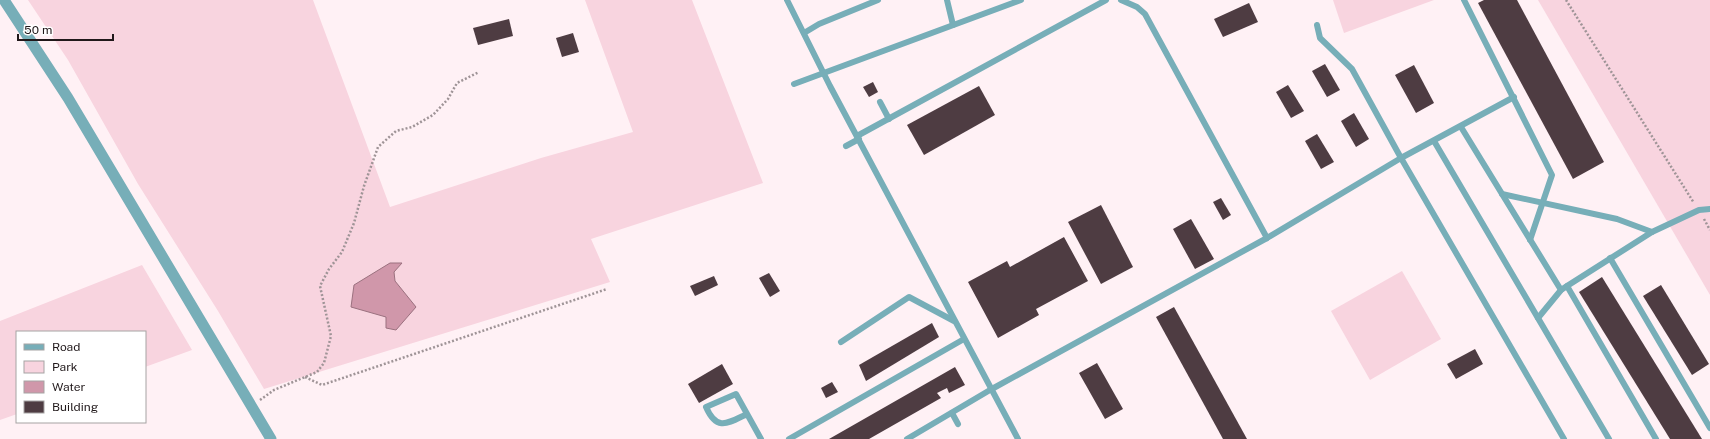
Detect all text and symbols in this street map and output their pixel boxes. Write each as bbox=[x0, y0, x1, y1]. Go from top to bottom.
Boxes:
scale bar bbox=[18, 16, 113, 42]
text: 50 m bbox=[24, 23, 52, 37]
legend bbox=[16, 331, 146, 423]
text: Road bbox=[52, 340, 80, 354]
text: Park bbox=[52, 360, 78, 374]
text: Water bbox=[52, 380, 86, 394]
text: Building bbox=[52, 400, 98, 414]

